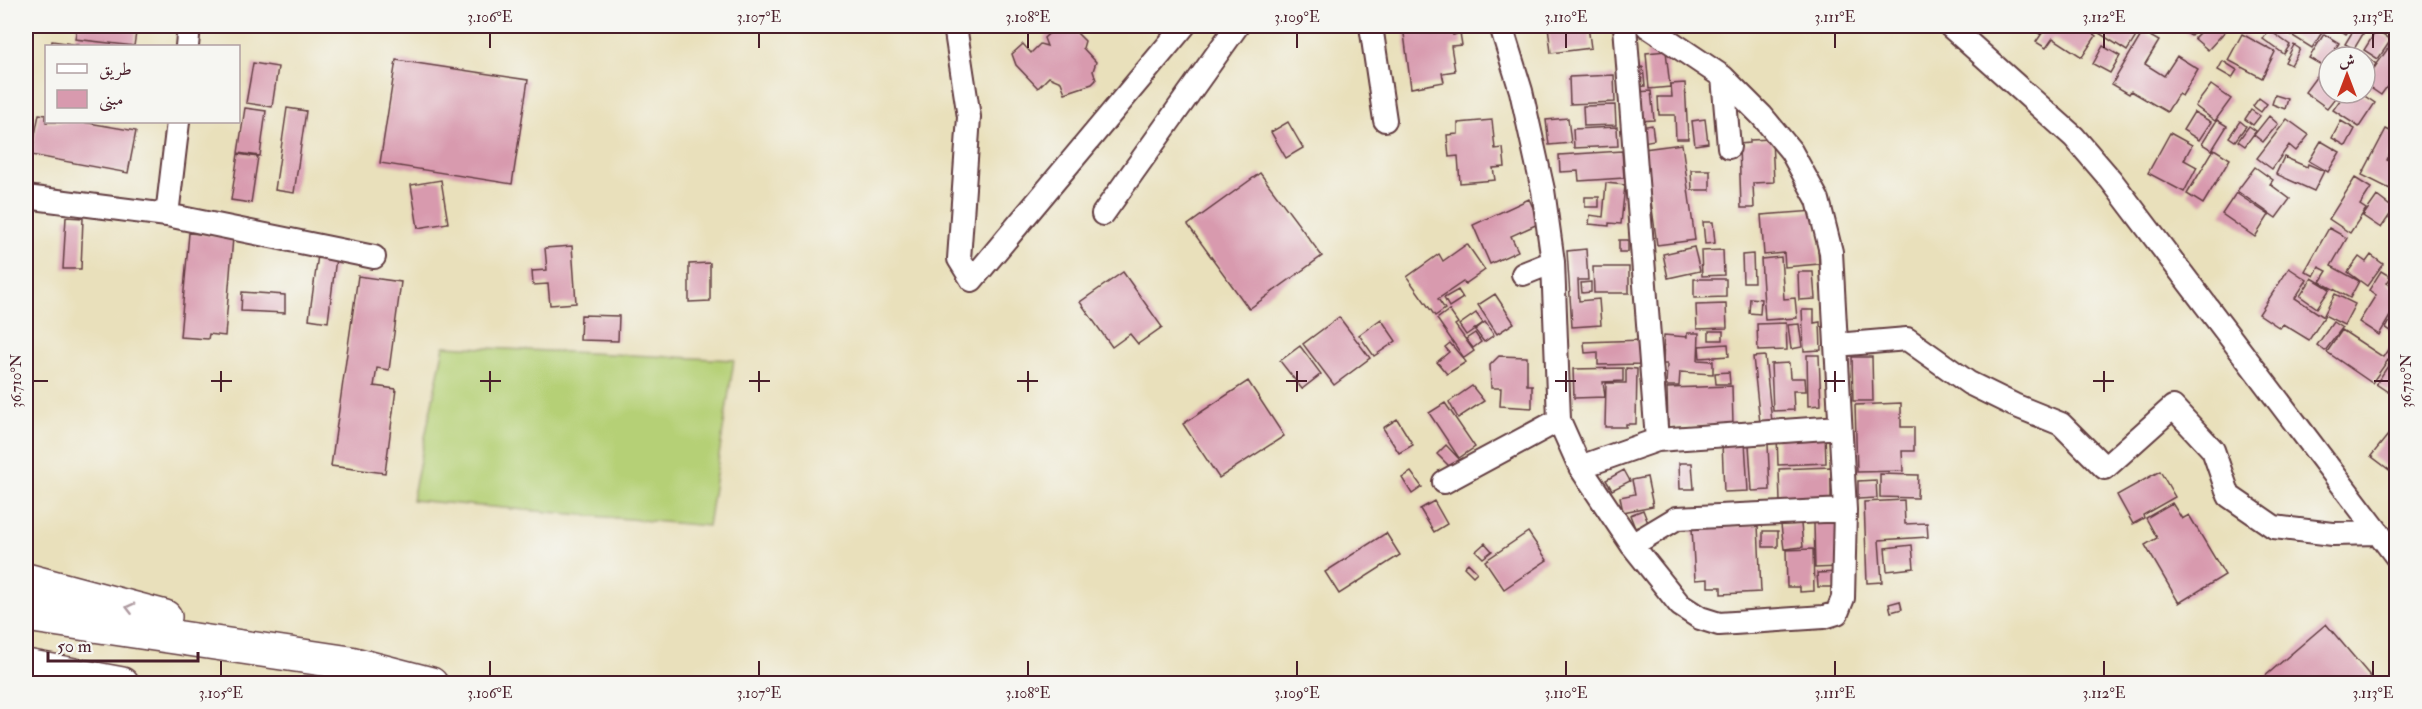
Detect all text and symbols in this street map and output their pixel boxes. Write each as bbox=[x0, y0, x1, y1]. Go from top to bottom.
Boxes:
text: 3.106°E bbox=[467, 8, 513, 27]
text: 3.107°E bbox=[737, 8, 781, 27]
text: 3.108°E bbox=[1006, 8, 1051, 27]
text: 3.109°E bbox=[1274, 8, 1320, 27]
text: 3.110°E bbox=[1544, 8, 1588, 27]
text: 3.111°E bbox=[1815, 8, 1856, 27]
text: 3.112°E bbox=[2082, 8, 2126, 27]
text: 3.113°E bbox=[2352, 8, 2394, 27]
legend bbox=[45, 45, 240, 123]
north arrow bbox=[2317, 45, 2377, 105]
text: ش bbox=[2339, 51, 2355, 71]
text: طريق bbox=[99, 58, 132, 81]
text: مبنى bbox=[99, 88, 124, 112]
text: 36.710°N bbox=[7, 353, 26, 408]
text: 36.710°N bbox=[2397, 353, 2416, 408]
one-way arrow bbox=[125, 602, 135, 615]
scale bar bbox=[48, 625, 198, 663]
text: 50 m bbox=[57, 635, 92, 658]
text: 3.105°E bbox=[199, 684, 243, 703]
text: 3.106°E bbox=[467, 684, 513, 703]
text: 3.107°E bbox=[737, 684, 781, 703]
text: 3.108°E bbox=[1006, 684, 1051, 703]
text: 3.109°E bbox=[1274, 684, 1320, 703]
text: 3.110°E bbox=[1544, 684, 1588, 703]
text: 3.111°E bbox=[1815, 684, 1856, 703]
text: 3.112°E bbox=[2082, 684, 2126, 703]
text: 3.113°E bbox=[2352, 684, 2394, 703]

